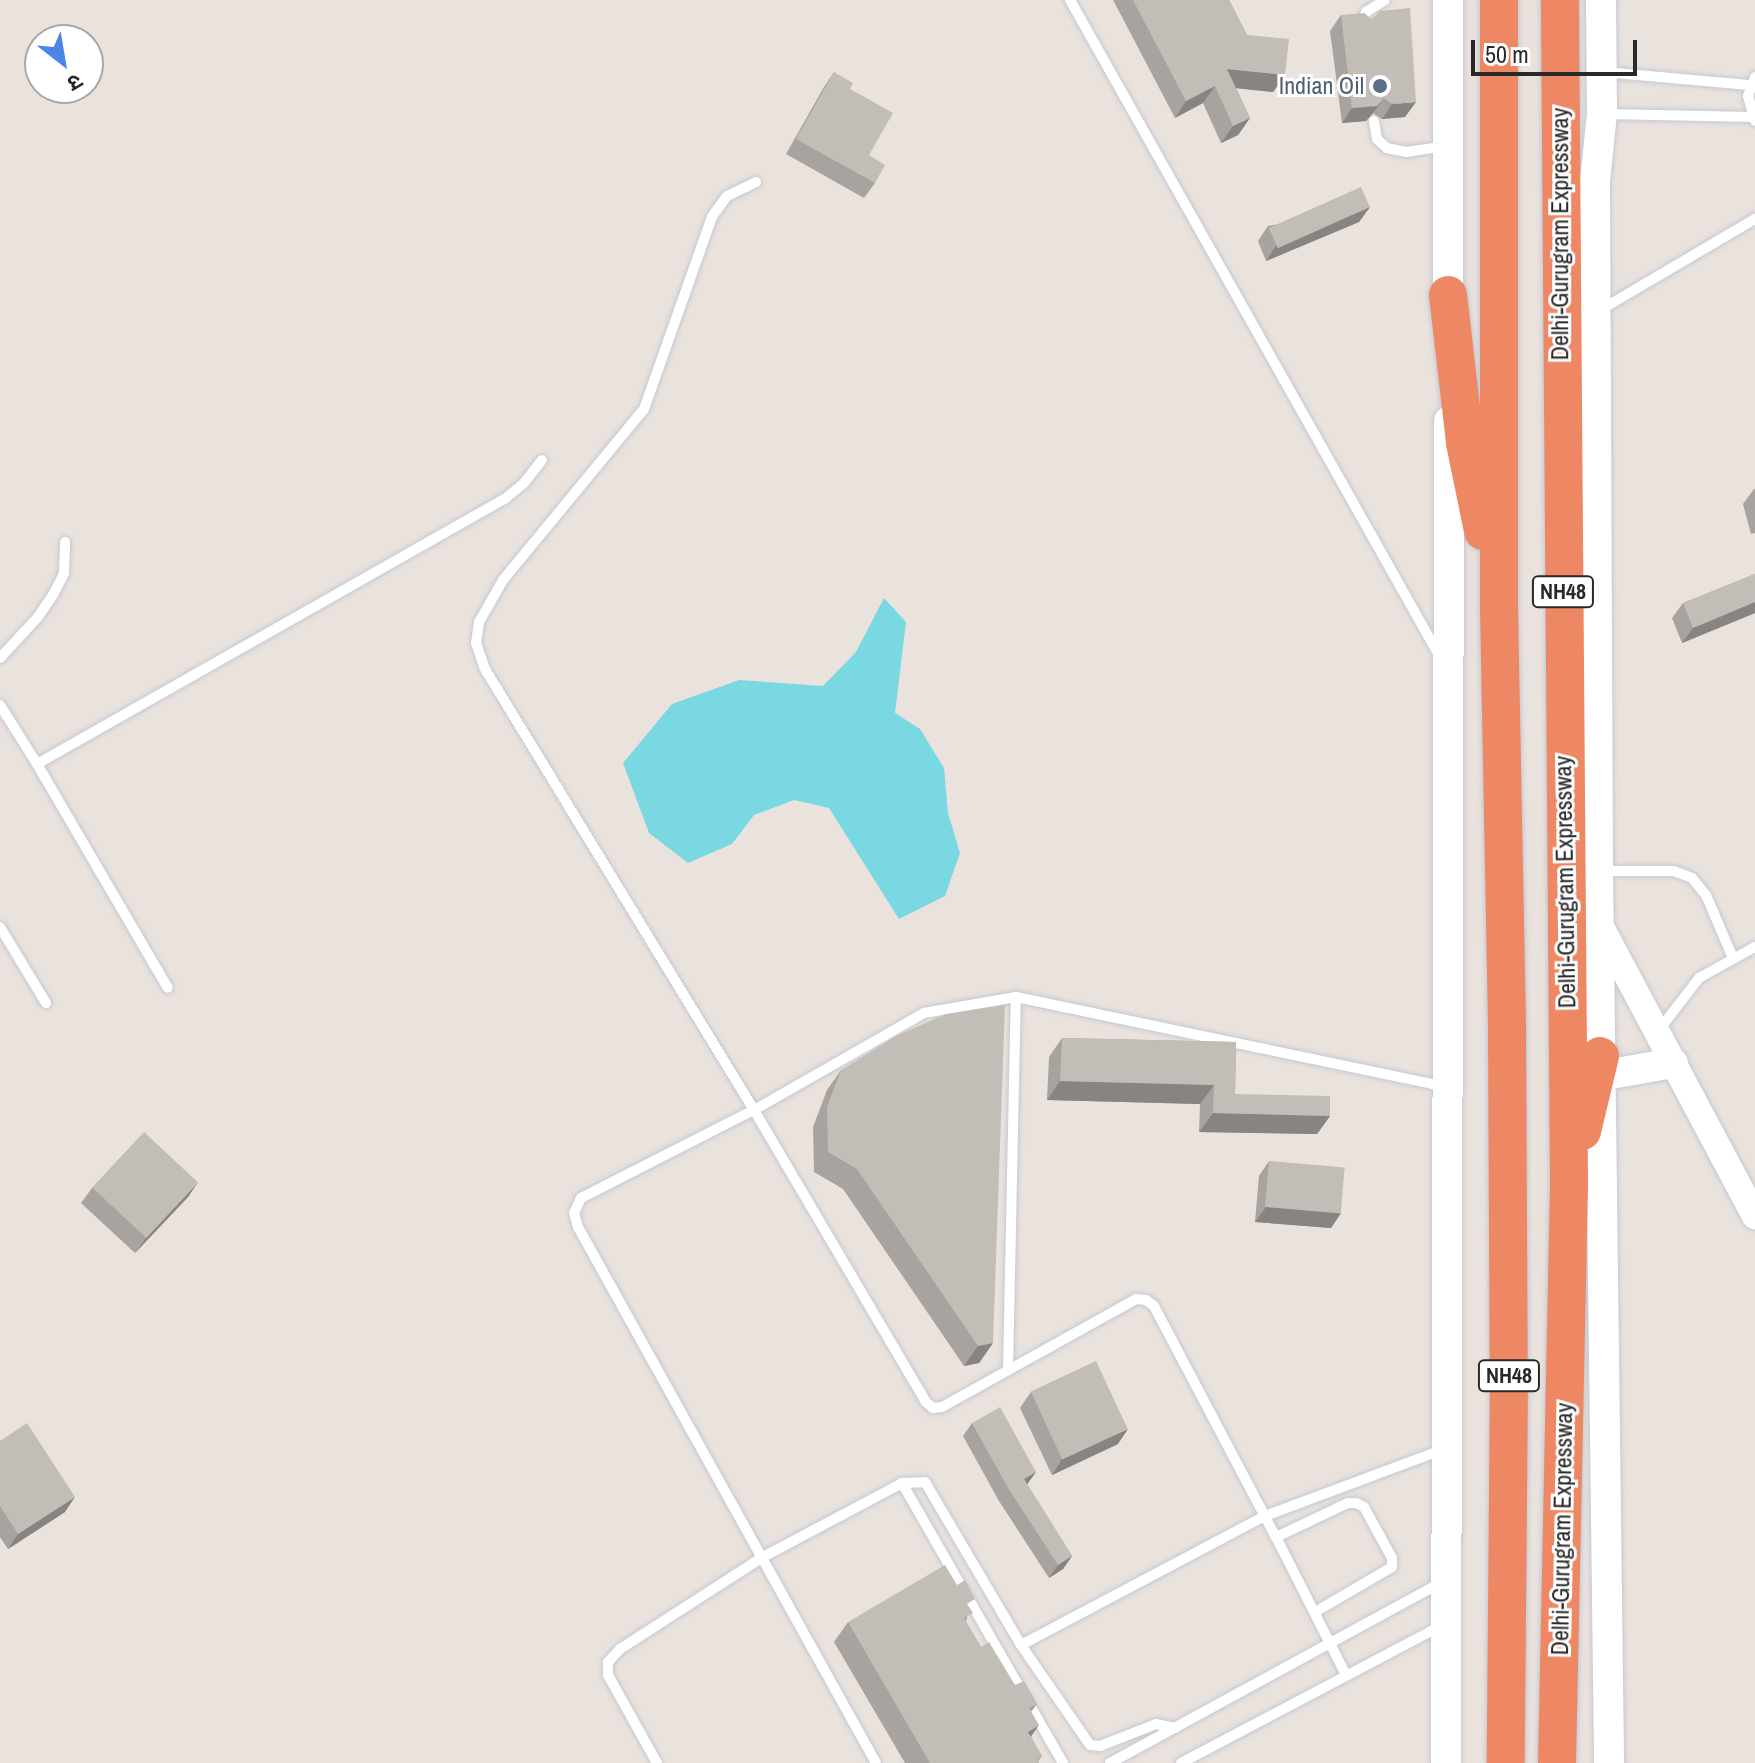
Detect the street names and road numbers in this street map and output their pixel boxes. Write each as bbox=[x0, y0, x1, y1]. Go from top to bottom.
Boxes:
street label: Delhi-Gurugram Expressway bbox=[1546, 108, 1574, 360]
road number: NH48 bbox=[1531, 574, 1595, 610]
street label: Delhi-Gurugram Expressway bbox=[1548, 755, 1582, 1009]
road number: NH48 bbox=[1477, 1358, 1541, 1394]
street label: Delhi-Gurugram Expressway bbox=[1545, 1402, 1579, 1656]

